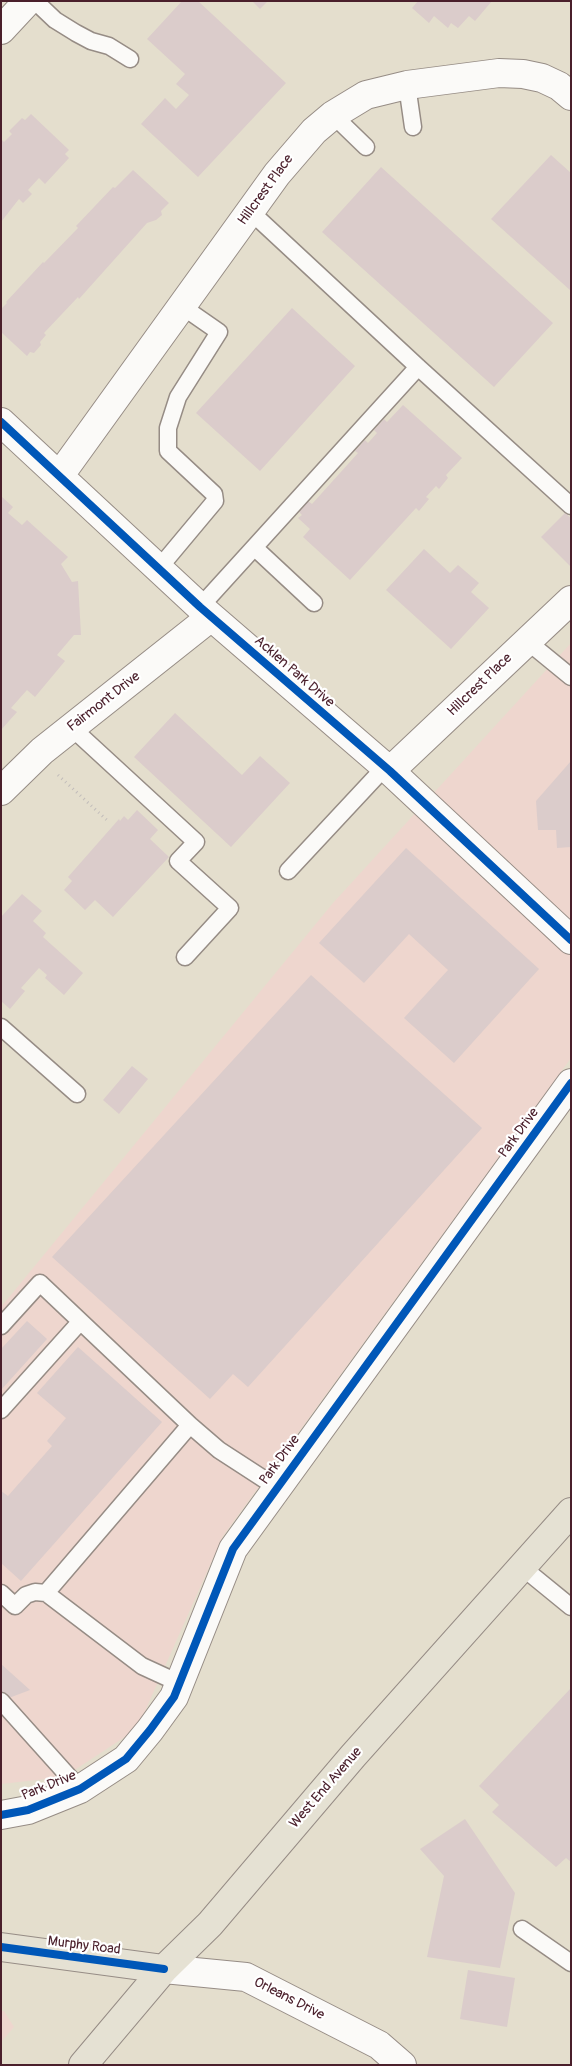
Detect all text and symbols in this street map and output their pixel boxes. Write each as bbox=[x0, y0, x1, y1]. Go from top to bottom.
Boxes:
street label: Hillcrest Place bbox=[235, 151, 297, 229]
street label: Acklen Park Drive bbox=[251, 633, 337, 711]
street label: Hillcrest Place bbox=[444, 650, 516, 720]
street label: Fairmont Drive bbox=[64, 668, 144, 736]
street label: Park Drive bbox=[495, 1105, 543, 1161]
street label: Park Drive bbox=[256, 1432, 304, 1488]
street label: West End Avenue bbox=[286, 1744, 366, 1832]
street label: Park Drive bbox=[19, 1767, 79, 1805]
street label: Murphy Road bbox=[47, 1933, 121, 1959]
street label: Orleans Drive bbox=[251, 1974, 327, 2024]

